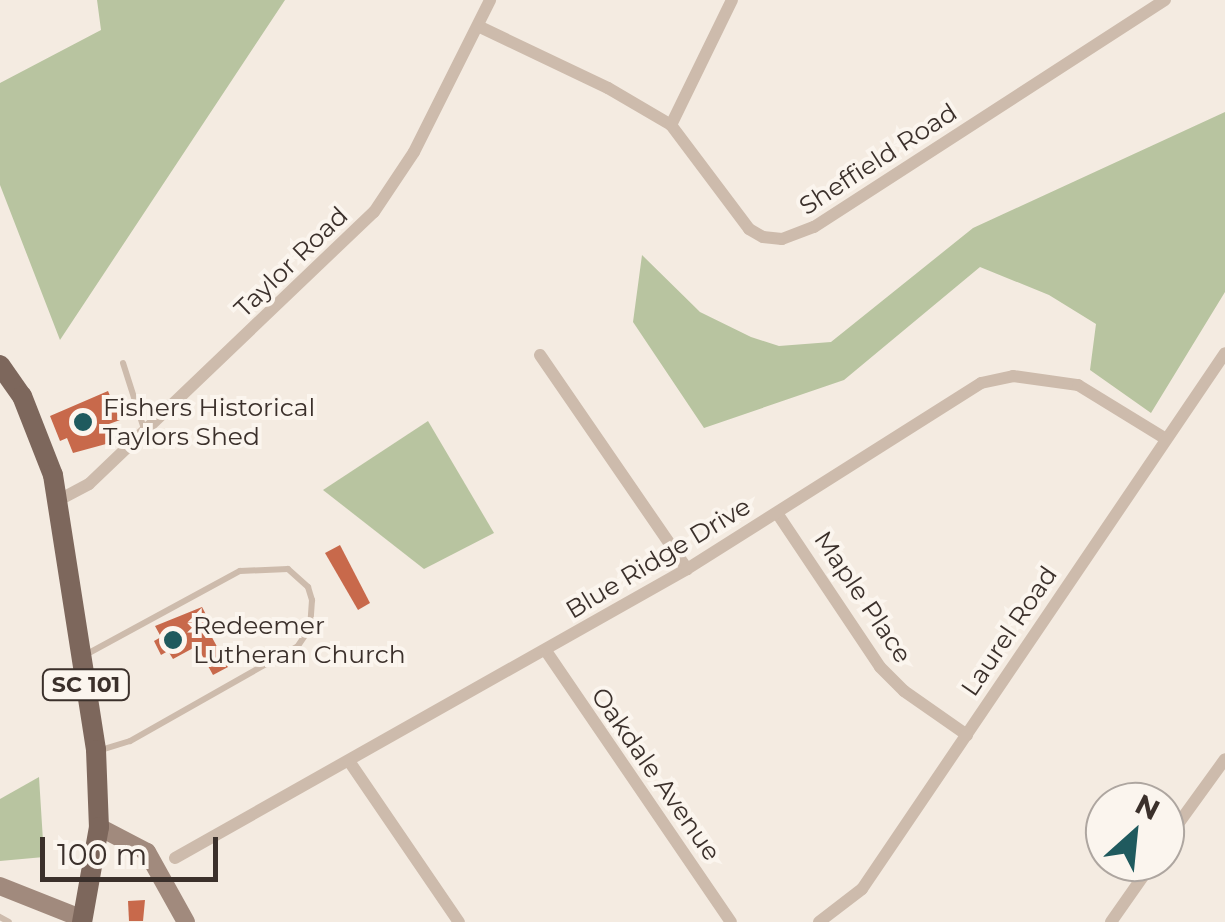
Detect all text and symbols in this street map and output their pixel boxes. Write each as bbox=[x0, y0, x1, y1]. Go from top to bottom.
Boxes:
street label: Sheffield Road bbox=[794, 97, 962, 221]
street label: Taylor Road bbox=[228, 201, 354, 323]
place label: Fishers Historical Taylors Shed bbox=[103, 393, 315, 452]
marker: Fishers Historical Taylors Shed bbox=[72, 411, 94, 433]
street label: Blue Ridge Drive bbox=[560, 491, 756, 625]
street label: Maple Place bbox=[808, 525, 918, 669]
street label: Laurel Road bbox=[955, 561, 1063, 701]
place label: Redeemer Lutheran Church bbox=[193, 611, 406, 670]
marker: Redeemer Lutheran Church bbox=[162, 629, 184, 651]
road number: SC 101 bbox=[41, 668, 131, 702]
street label: Oakdale Avenue bbox=[585, 682, 727, 866]
north arrow bbox=[1085, 782, 1185, 882]
text: N bbox=[1130, 787, 1166, 827]
scale bar bbox=[45, 817, 222, 879]
text: 100 m bbox=[57, 836, 147, 873]

